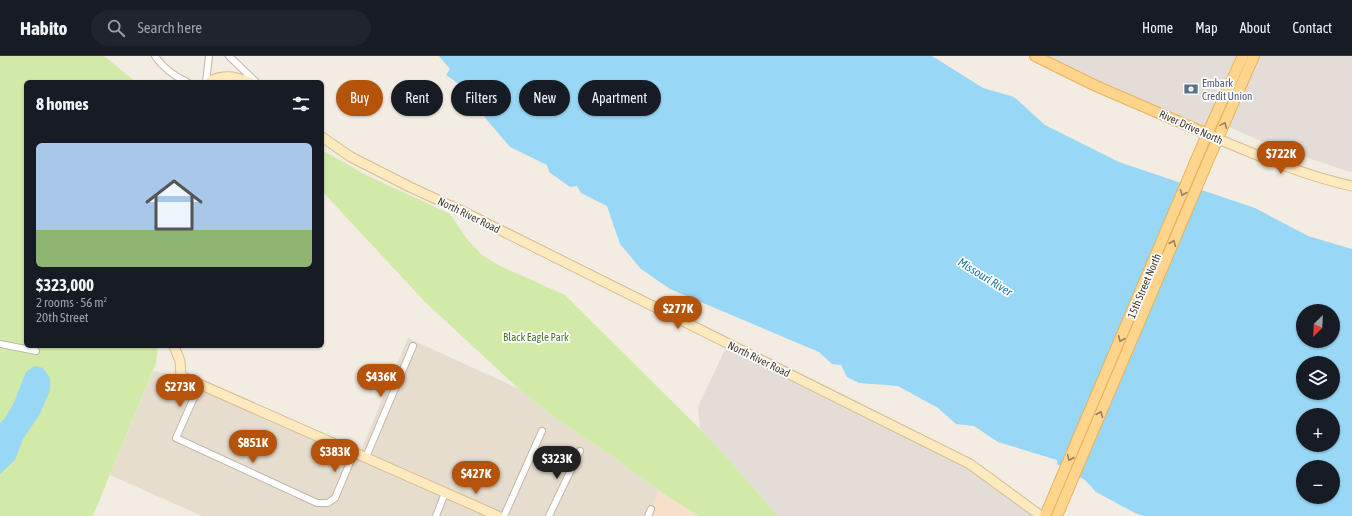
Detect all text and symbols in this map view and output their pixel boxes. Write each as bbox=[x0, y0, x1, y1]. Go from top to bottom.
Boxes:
search box bbox=[91, 10, 371, 46]
text: Habito bbox=[20, 17, 67, 39]
icon: search bbox=[105, 17, 127, 39]
text: Search here bbox=[137, 19, 202, 36]
text: Home bbox=[1142, 20, 1173, 36]
text: Map bbox=[1195, 20, 1218, 36]
text: About bbox=[1240, 20, 1271, 36]
text: Contact bbox=[1293, 20, 1332, 36]
place label: Embark Credit Union bbox=[1202, 77, 1252, 102]
chip: Buy bbox=[336, 80, 383, 116]
chip: Rent bbox=[391, 80, 443, 116]
chip: Filters bbox=[451, 80, 511, 116]
chip: New bbox=[519, 80, 570, 116]
chip: Apartment bbox=[578, 80, 661, 116]
bank icon: Embark Credit Union bbox=[1183, 81, 1199, 97]
icon: filters bbox=[290, 93, 312, 115]
text: 8 homes bbox=[36, 94, 89, 114]
street label: River Drive North bbox=[1157, 108, 1225, 146]
one-way arrow bbox=[1219, 122, 1227, 129]
pin: $722K bbox=[1253, 141, 1309, 175]
text: $722K bbox=[1266, 146, 1296, 161]
icon: home bbox=[138, 169, 210, 241]
one-way arrow bbox=[1180, 189, 1188, 197]
street label: North River Road bbox=[436, 195, 502, 235]
one-way arrow bbox=[1168, 239, 1176, 247]
street label: 15th Street North bbox=[1125, 252, 1163, 320]
water label: Missouri River bbox=[955, 255, 1015, 299]
text: $323,000 bbox=[36, 275, 94, 295]
text: 2 rooms · 56 m² bbox=[36, 295, 107, 310]
pin: $277K bbox=[650, 296, 706, 330]
text: $277K bbox=[663, 301, 693, 316]
north arrow bbox=[1296, 304, 1340, 348]
map controls bbox=[1296, 304, 1340, 504]
text: 20th Street bbox=[36, 310, 89, 325]
park label: Black Eagle Park bbox=[503, 331, 569, 343]
one-way arrow bbox=[1118, 334, 1126, 342]
street label: North River Road bbox=[726, 339, 792, 379]
button: layers bbox=[1296, 356, 1340, 400]
pin: $436K bbox=[353, 364, 409, 398]
text: $436K bbox=[366, 369, 396, 384]
pin: $273K bbox=[152, 374, 208, 408]
text: $273K bbox=[165, 379, 195, 394]
button: + bbox=[1296, 408, 1340, 452]
one-way arrow bbox=[1096, 410, 1104, 417]
pin: $851K bbox=[225, 430, 281, 464]
text: $851K bbox=[238, 435, 268, 450]
pin: $383K bbox=[307, 439, 363, 473]
text: $383K bbox=[320, 444, 350, 459]
pin: $323K bbox=[529, 446, 585, 480]
text: $323K bbox=[542, 451, 572, 466]
one-way arrow bbox=[1067, 454, 1075, 462]
button: − bbox=[1296, 460, 1340, 504]
pin: $427K bbox=[448, 461, 504, 495]
text: $427K bbox=[461, 466, 491, 481]

